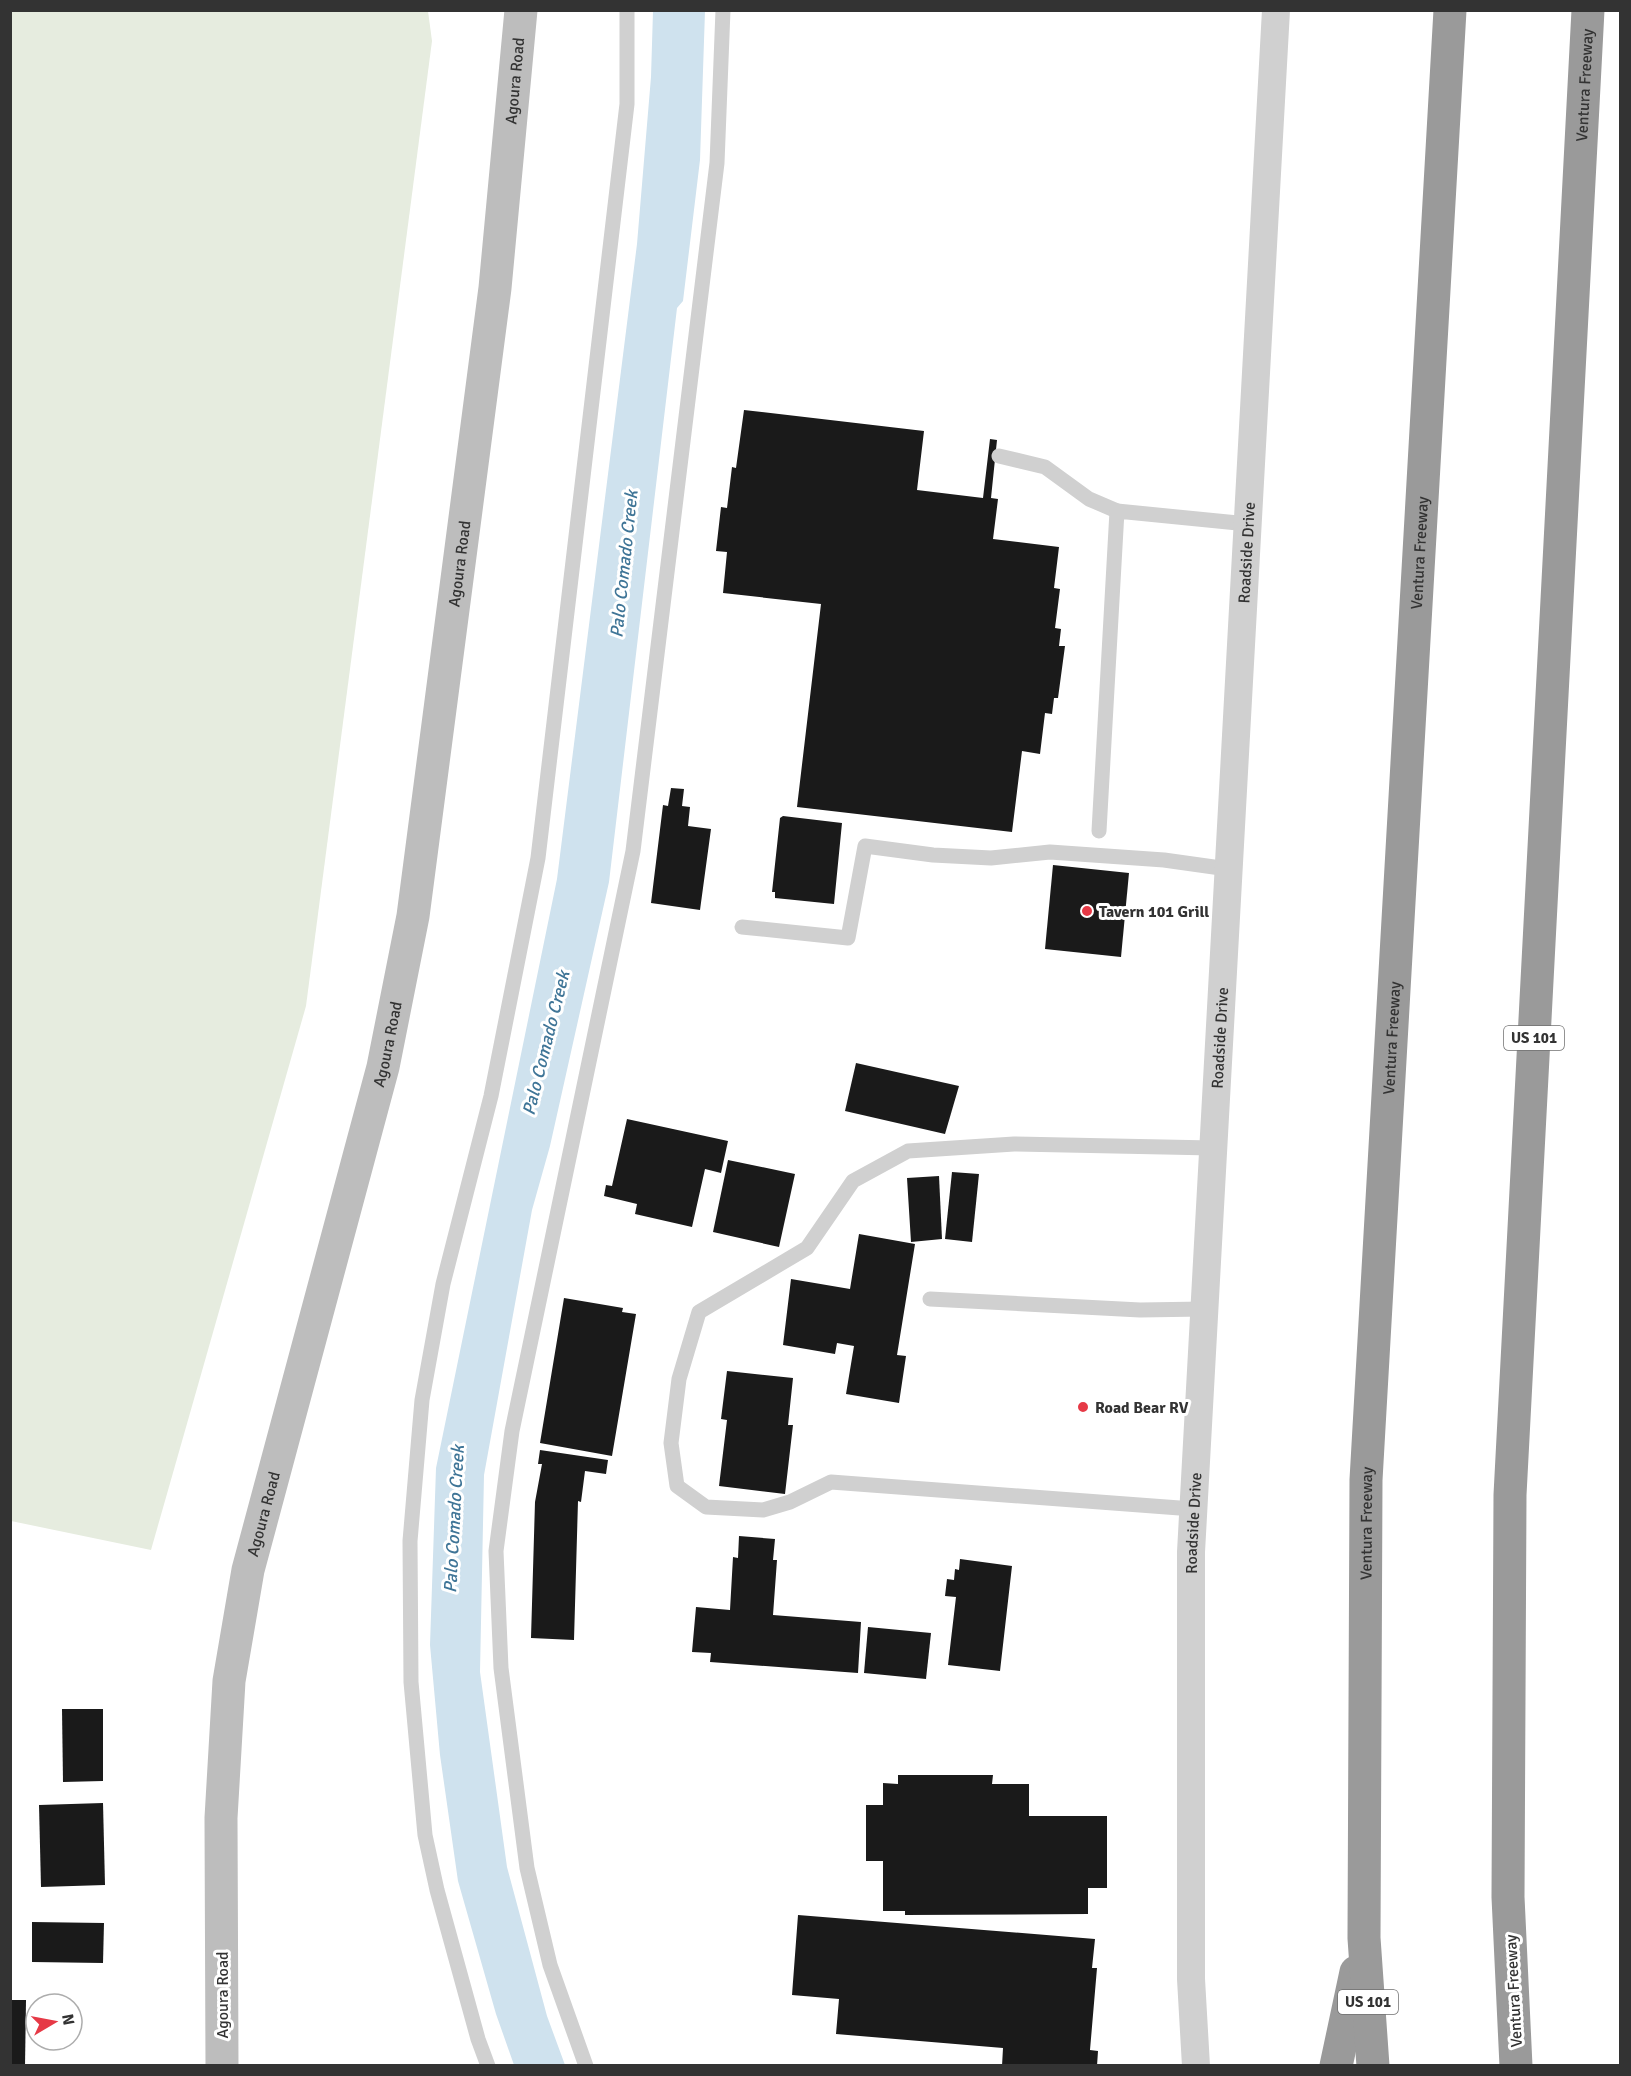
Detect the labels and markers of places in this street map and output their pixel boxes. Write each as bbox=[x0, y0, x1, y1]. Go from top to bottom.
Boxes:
place label: Tavern 101 Grill bbox=[1099, 902, 1209, 922]
marker: Tavern 101 Grill bbox=[1080, 904, 1094, 918]
place label: Road Bear RV bbox=[1095, 1398, 1189, 1418]
marker: Road Bear RV bbox=[1076, 1400, 1090, 1414]

